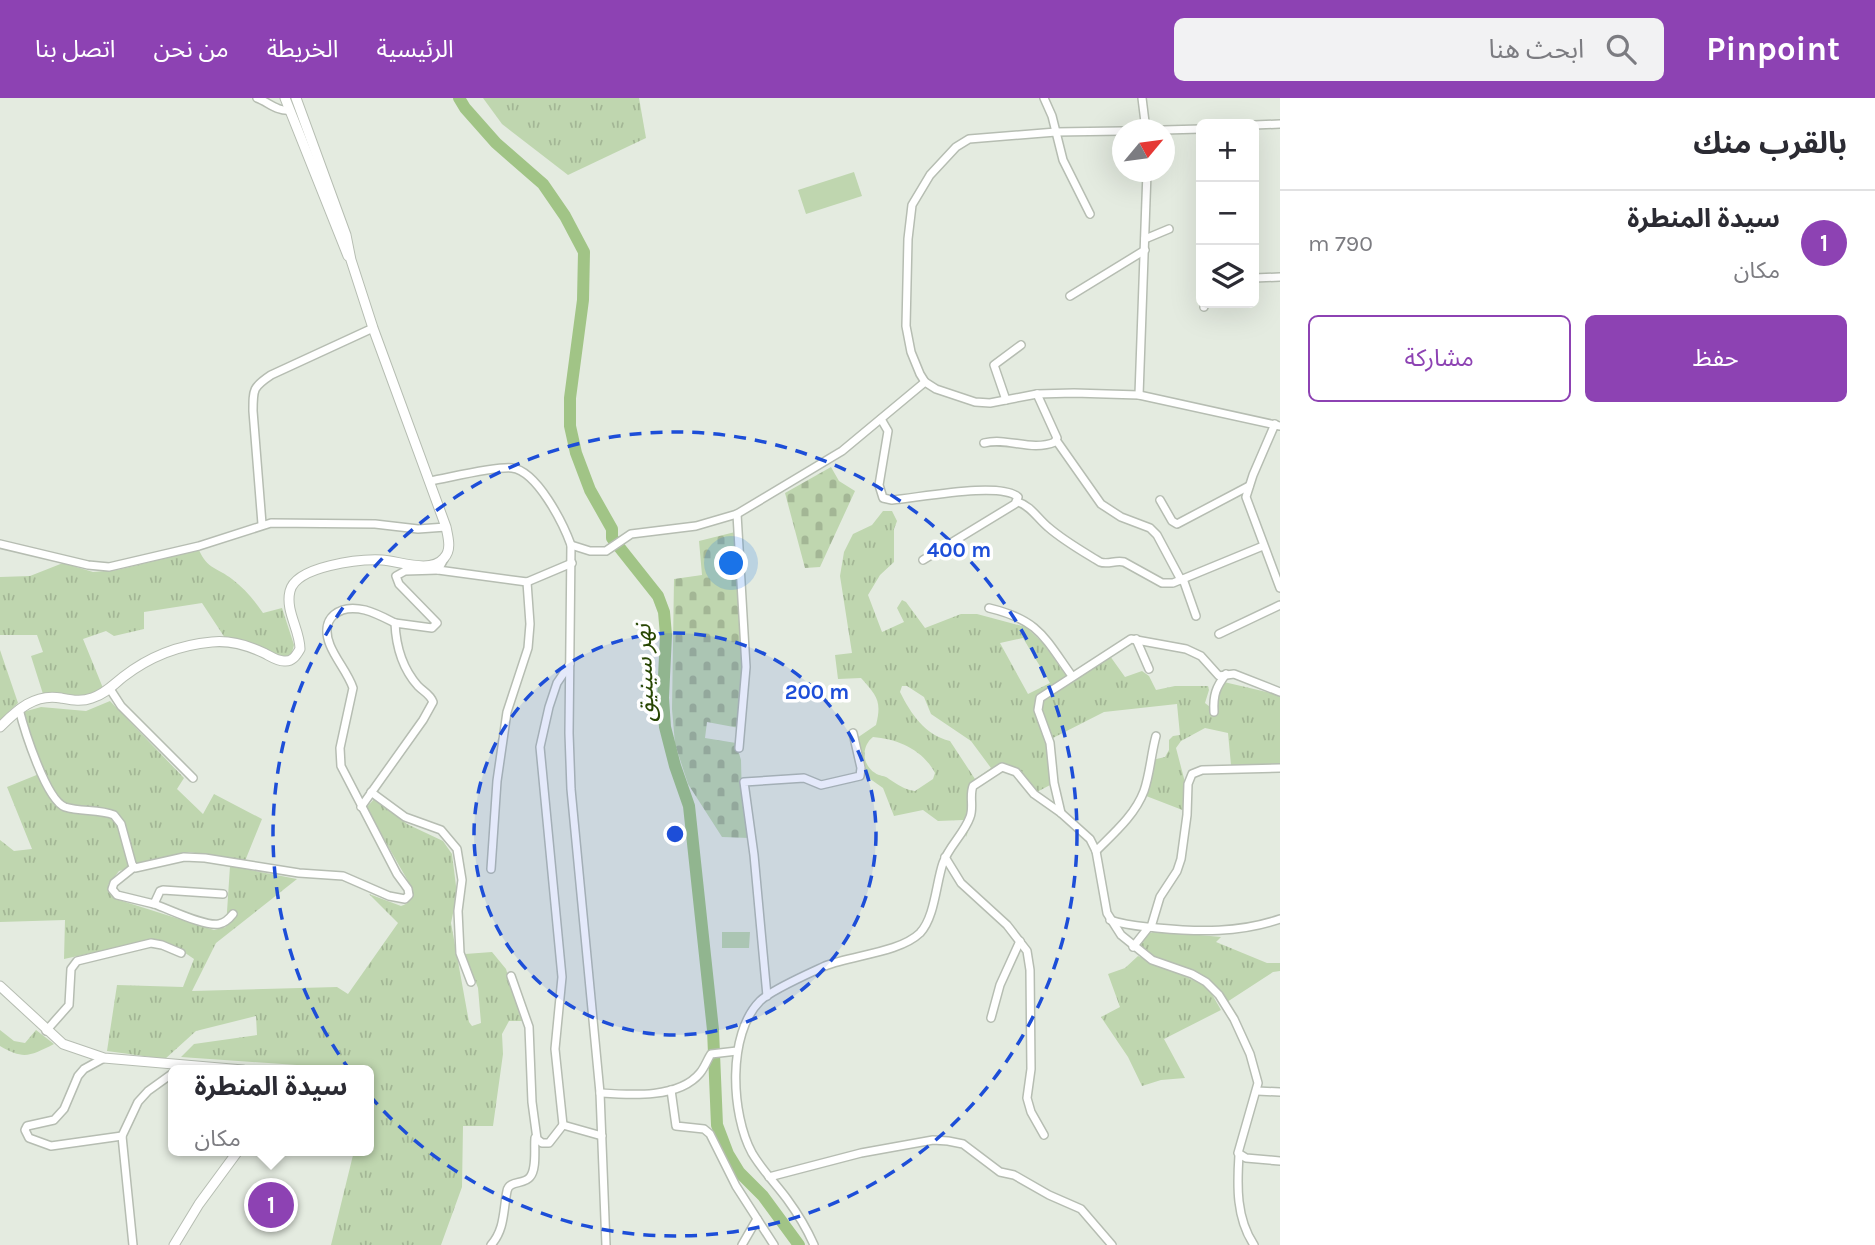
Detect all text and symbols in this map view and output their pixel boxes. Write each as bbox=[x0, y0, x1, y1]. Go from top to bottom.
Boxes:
search box bbox=[1174, 18, 1664, 81]
icon: search bbox=[1602, 30, 1640, 68]
text: Pinpoint bbox=[1706, 30, 1840, 68]
text: ابحث هنا bbox=[1489, 34, 1584, 65]
text: اتصل بنا bbox=[35, 35, 116, 63]
text: من نحن bbox=[154, 35, 229, 63]
text: الخريطة bbox=[267, 35, 339, 63]
text: الرئيسية bbox=[377, 35, 454, 63]
north arrow bbox=[1112, 119, 1175, 182]
map controls bbox=[1196, 119, 1259, 308]
button: + bbox=[1196, 119, 1259, 182]
text: بالقرب منك bbox=[1693, 125, 1847, 161]
button: − bbox=[1196, 182, 1259, 245]
text: سيدة المنطرة bbox=[1627, 203, 1780, 234]
text: 790 m bbox=[1308, 230, 1373, 257]
text: 1 bbox=[1820, 230, 1828, 257]
button: layers bbox=[1196, 245, 1259, 308]
text: مكان bbox=[1734, 257, 1780, 284]
button: مشاركة bbox=[1308, 315, 1571, 402]
button: حفظ bbox=[1585, 315, 1847, 402]
text: 400 m bbox=[927, 538, 991, 562]
your location bbox=[714, 546, 748, 580]
water label: نهر سينيق bbox=[628, 622, 661, 722]
text: 200 m bbox=[785, 680, 849, 704]
centre of rings bbox=[663, 822, 687, 846]
popup bbox=[168, 1065, 374, 1156]
text: سيدة المنطرة bbox=[195, 1071, 347, 1102]
text: مكان bbox=[195, 1125, 241, 1152]
pin: 1 bbox=[248, 1179, 294, 1231]

